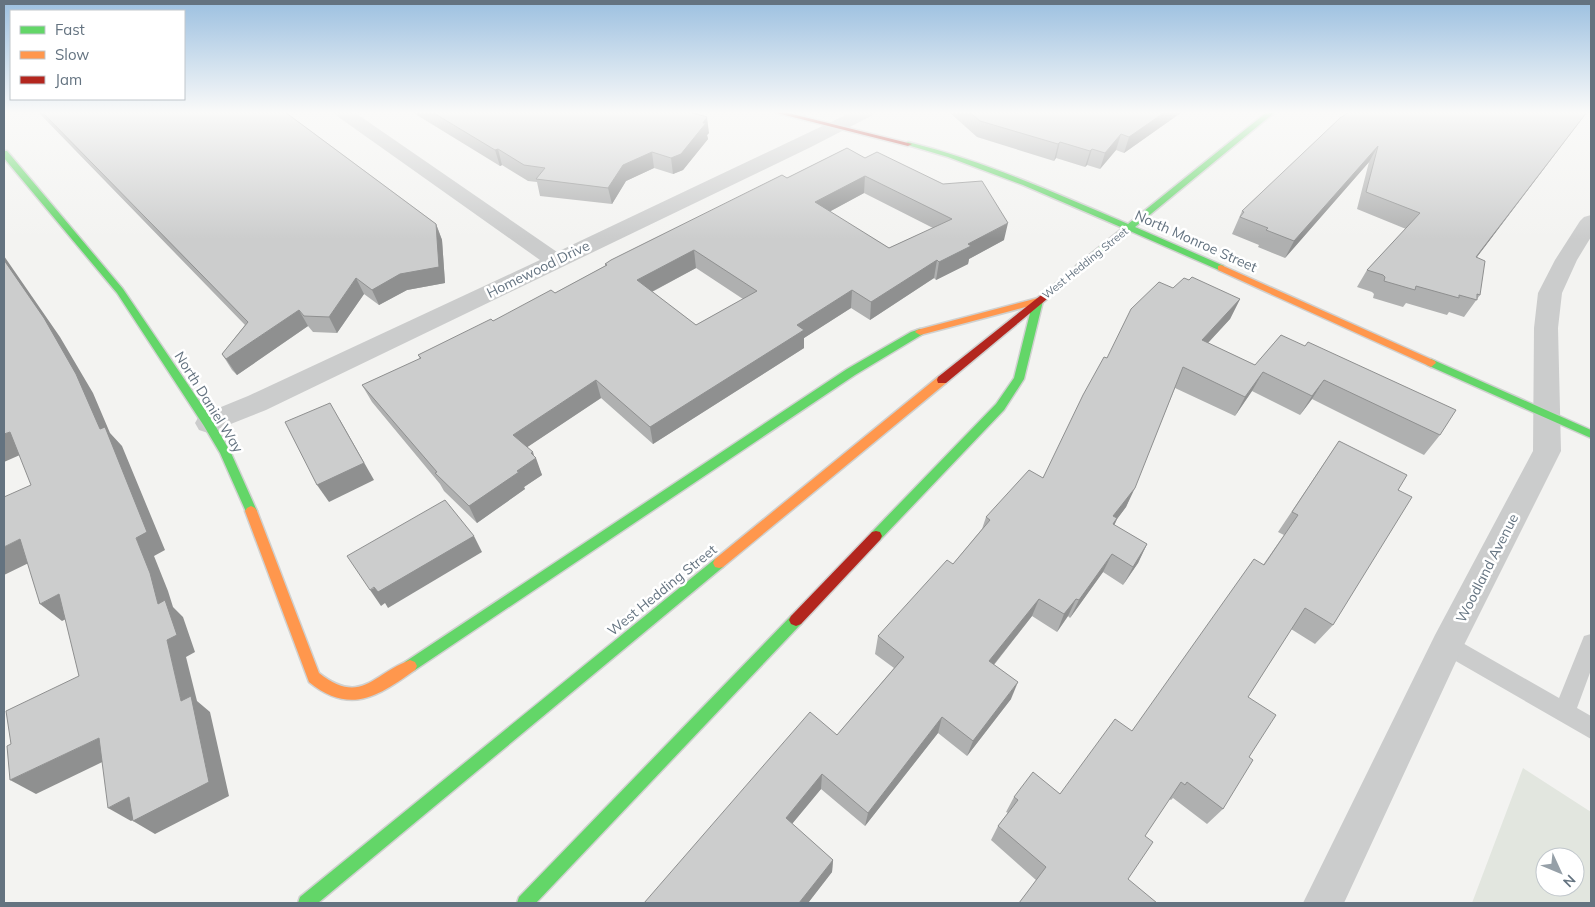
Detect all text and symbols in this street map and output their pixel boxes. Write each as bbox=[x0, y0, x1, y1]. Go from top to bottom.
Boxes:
legend bbox=[10, 10, 185, 100]
text: Fast bbox=[55, 20, 85, 39]
text: Slow bbox=[55, 45, 89, 64]
text: Jam bbox=[55, 70, 82, 89]
street label: North Monroe Street bbox=[1132, 206, 1260, 276]
street label: West Hedding Street bbox=[1039, 224, 1131, 302]
street label: Homewood Drive bbox=[484, 236, 592, 302]
street label: North Daniel Way bbox=[171, 348, 248, 457]
street label: Woodland Avenue bbox=[1452, 511, 1522, 625]
street label: West Hedding Street bbox=[604, 540, 720, 640]
north arrow bbox=[1535, 847, 1585, 897]
text: N bbox=[1559, 871, 1579, 891]

